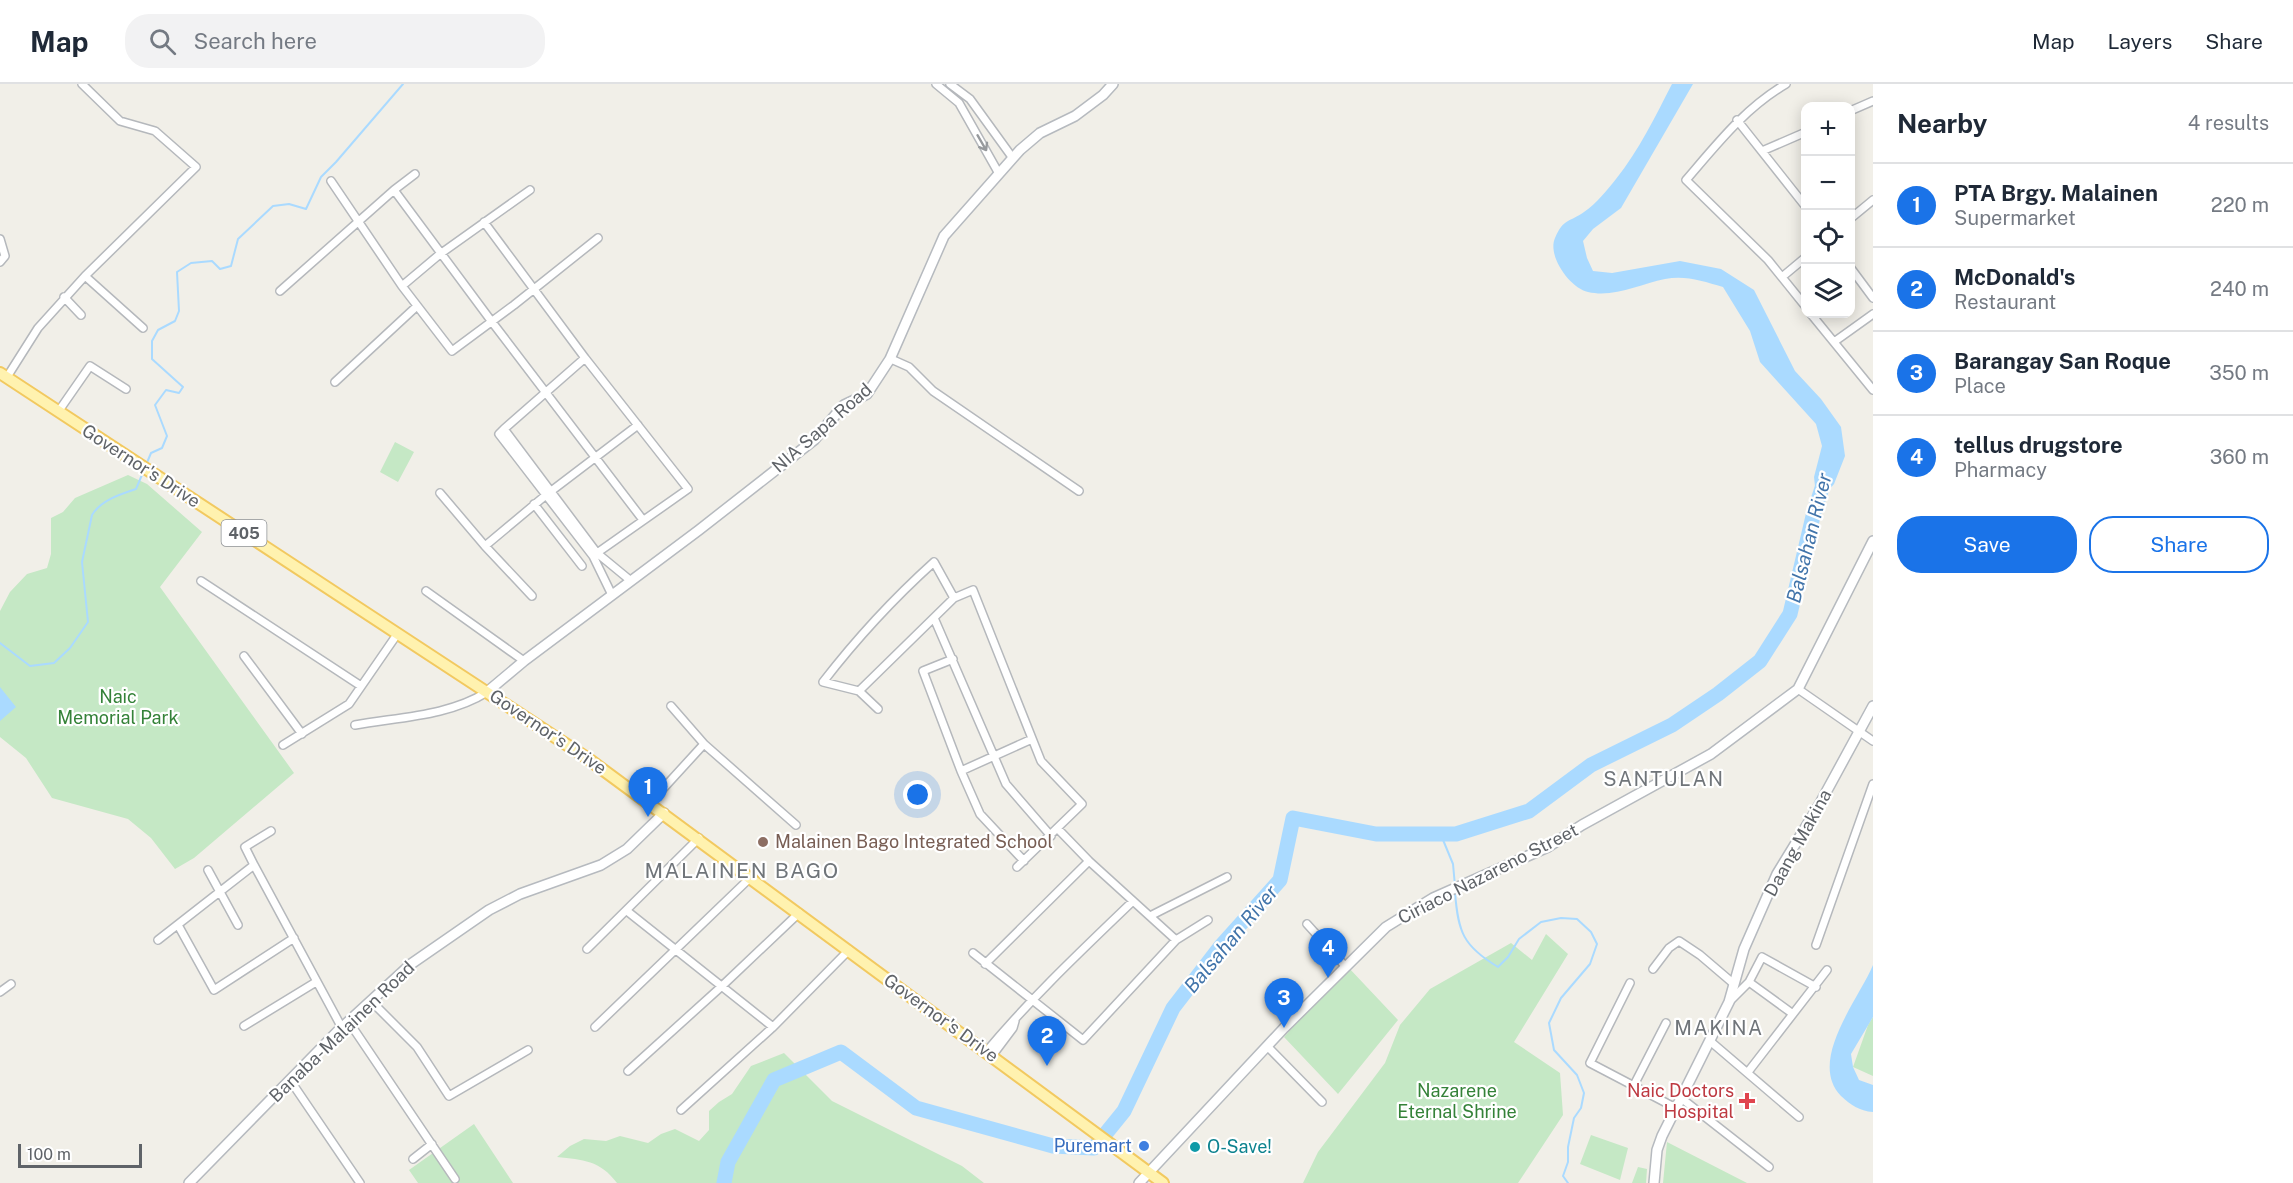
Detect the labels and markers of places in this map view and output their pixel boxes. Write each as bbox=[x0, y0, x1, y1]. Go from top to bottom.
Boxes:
pin: 1 bbox=[628, 768, 668, 817]
place label: Malainen Bago Integrated School bbox=[775, 831, 1053, 852]
marker: Malainen Bago Integrated School bbox=[756, 835, 770, 849]
pin: 4 bbox=[1308, 928, 1348, 978]
pin: 3 bbox=[1264, 978, 1304, 1028]
pin: 2 bbox=[1028, 1016, 1066, 1066]
place label: Naic Doctors Hospital bbox=[1627, 1080, 1734, 1122]
marker: Naic Doctors Hospital bbox=[1738, 1092, 1756, 1110]
place label: Puremart bbox=[1054, 1135, 1132, 1156]
place label: O-Save! bbox=[1207, 1136, 1272, 1157]
marker: Puremart bbox=[1137, 1139, 1151, 1153]
marker: O-Save! bbox=[1188, 1140, 1202, 1154]

